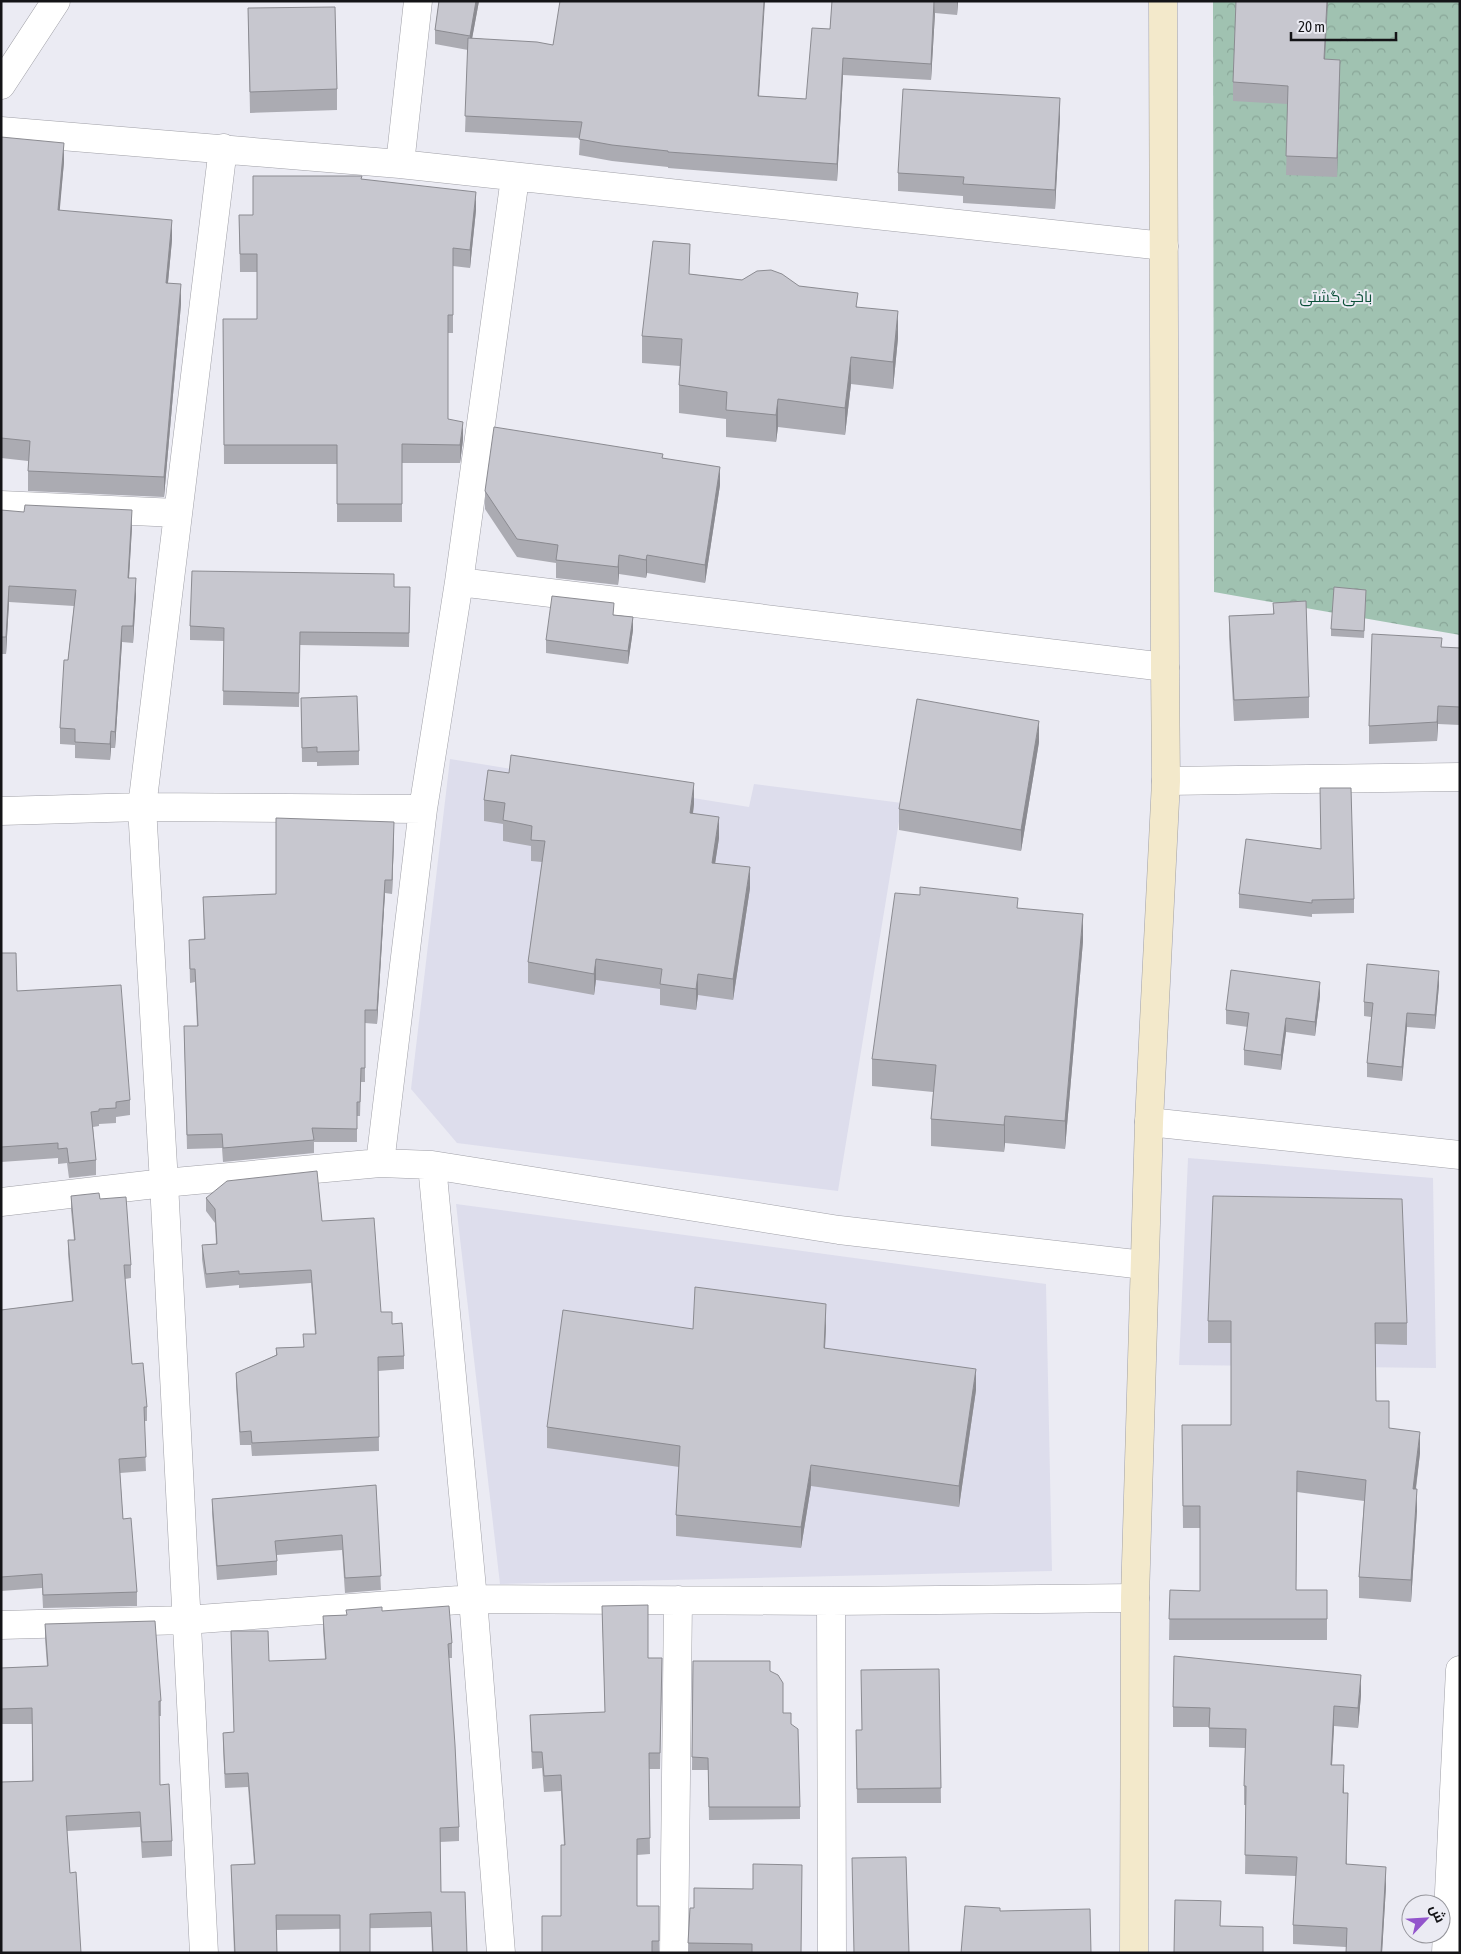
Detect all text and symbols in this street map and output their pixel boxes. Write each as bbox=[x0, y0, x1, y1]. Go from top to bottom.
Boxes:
scale bar bbox=[1291, 10, 1396, 42]
text: 20 m bbox=[1298, 18, 1325, 35]
park label: باخی گشتی bbox=[1300, 288, 1372, 307]
north arrow bbox=[1401, 1894, 1451, 1944]
text: ش bbox=[1426, 1902, 1449, 1925]

